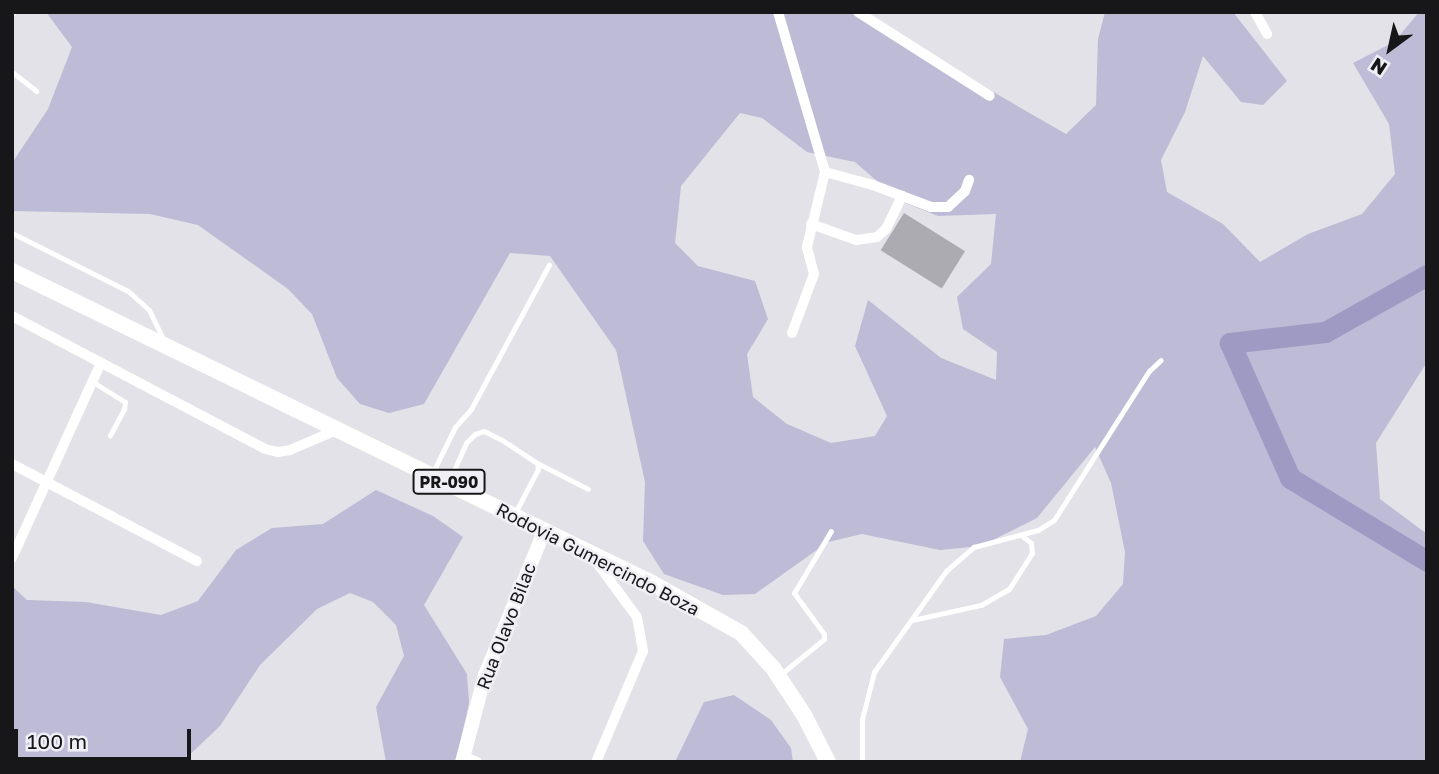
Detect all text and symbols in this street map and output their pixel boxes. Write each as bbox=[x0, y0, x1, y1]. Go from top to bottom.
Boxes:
north arrow bbox=[1355, 14, 1425, 84]
text: N bbox=[1366, 53, 1391, 81]
road number: PR-090 bbox=[412, 470, 486, 495]
street label: Rodovia Gumercindo Boza bbox=[493, 498, 703, 620]
street label: Rua Olavo Bilac bbox=[472, 560, 540, 692]
scale bar bbox=[18, 714, 194, 758]
text: 100 m bbox=[27, 728, 87, 754]

